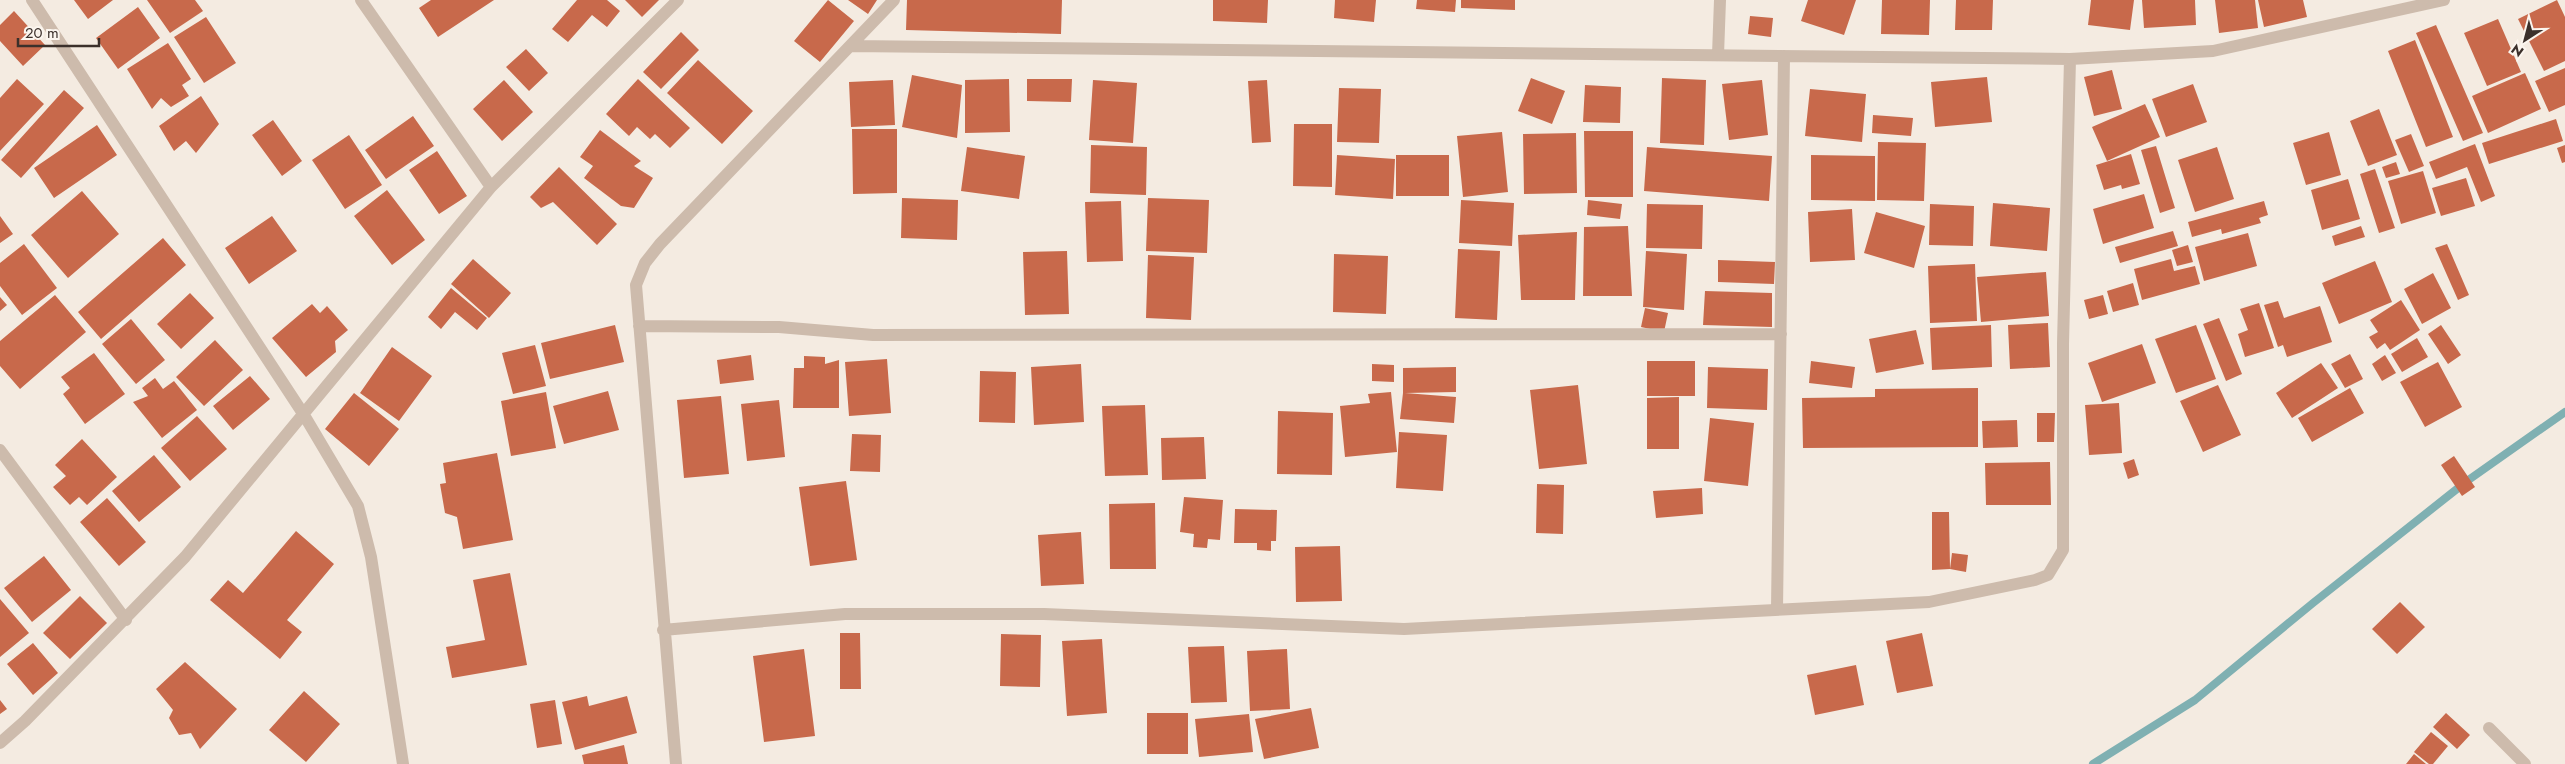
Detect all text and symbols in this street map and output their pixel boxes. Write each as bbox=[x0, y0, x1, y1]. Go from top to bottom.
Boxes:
scale bar bbox=[18, 15, 99, 47]
north arrow bbox=[2500, 15, 2550, 65]
text: 20 m bbox=[25, 22, 59, 44]
text: N bbox=[2507, 39, 2528, 62]

